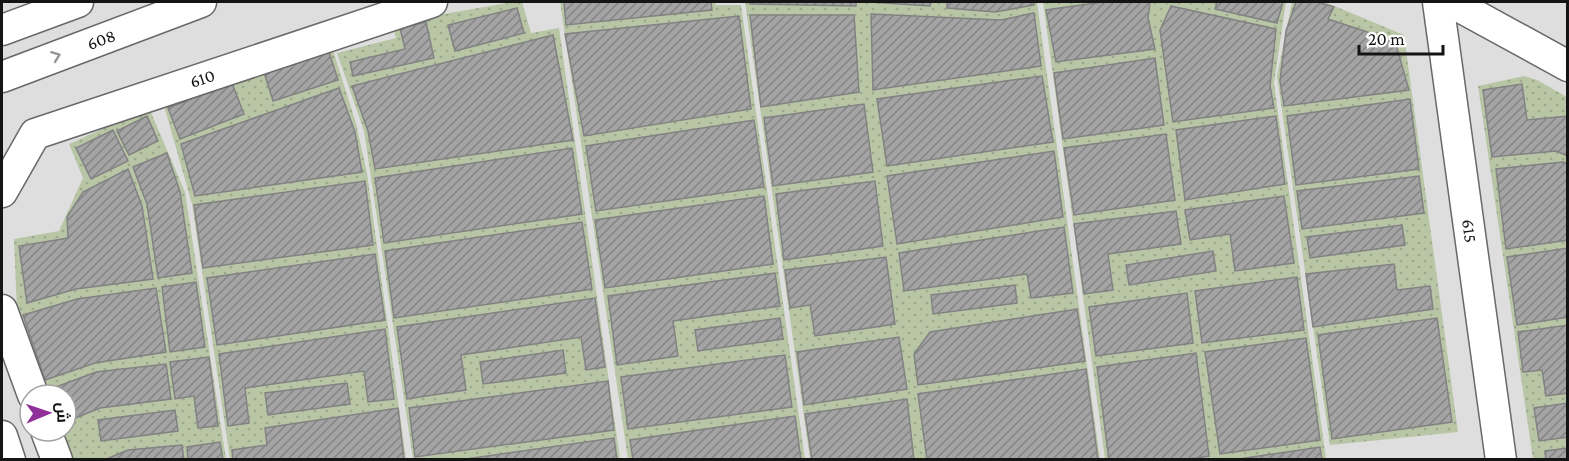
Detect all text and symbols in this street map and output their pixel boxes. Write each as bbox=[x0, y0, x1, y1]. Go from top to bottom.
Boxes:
scale bar bbox=[1359, 18, 1443, 56]
street label: 608 bbox=[84, 25, 118, 54]
text: 20 m bbox=[1368, 29, 1405, 49]
one-way arrow bbox=[50, 51, 61, 64]
street label: 610 bbox=[187, 65, 217, 92]
street label: 615 bbox=[1458, 218, 1481, 244]
north arrow bbox=[18, 383, 78, 443]
text: ش bbox=[53, 402, 71, 423]

